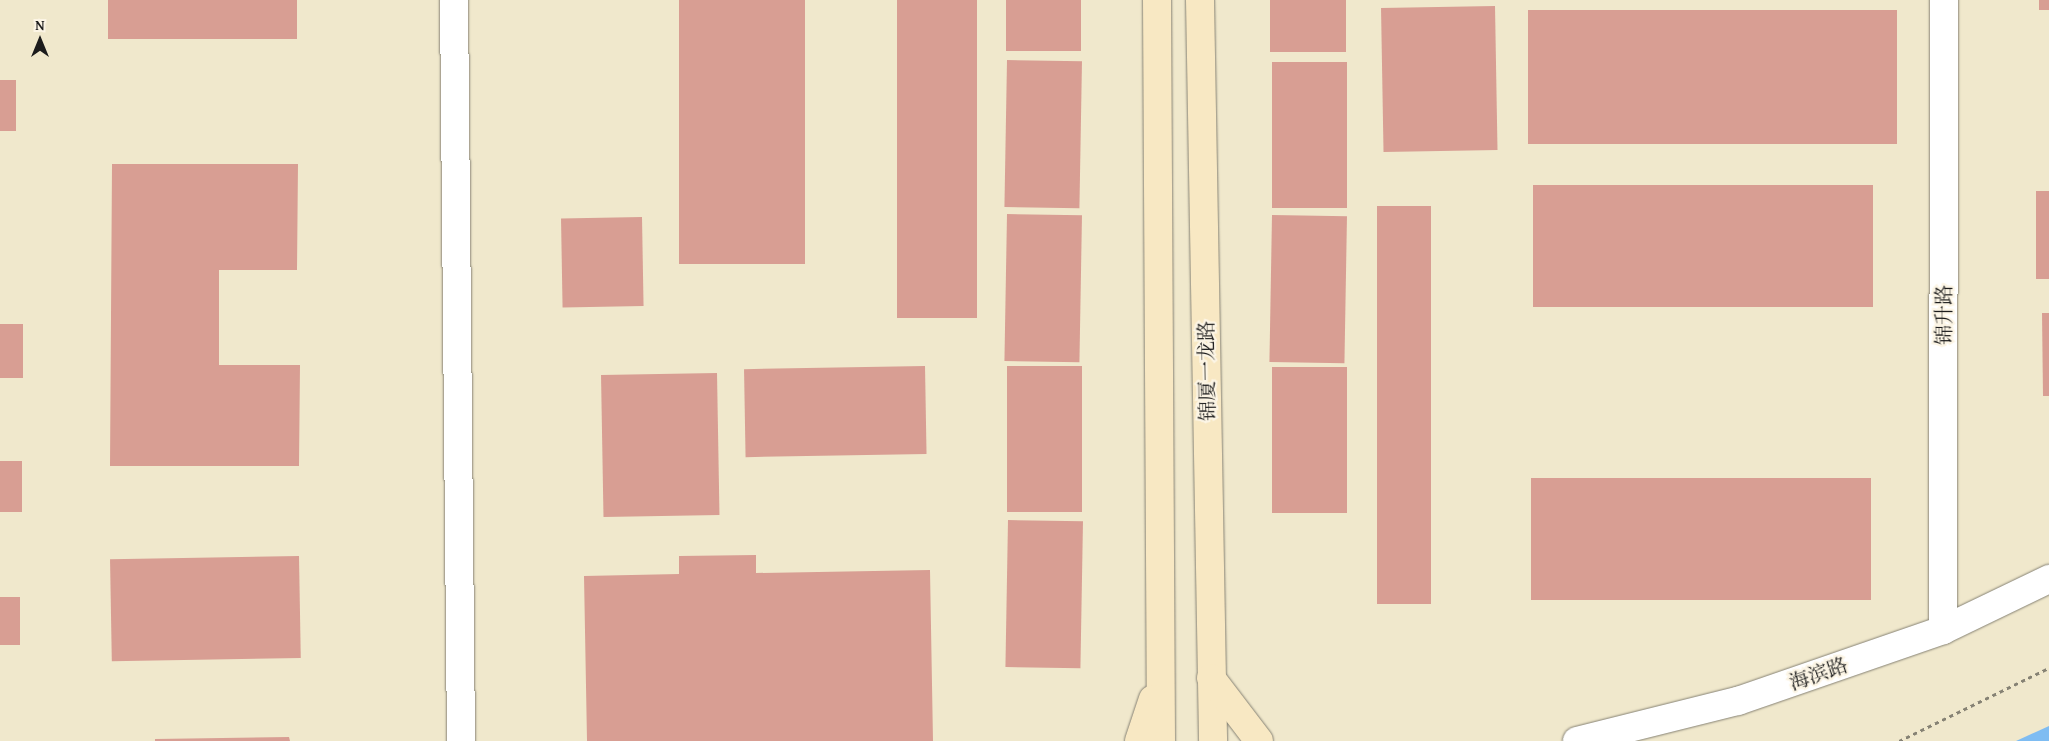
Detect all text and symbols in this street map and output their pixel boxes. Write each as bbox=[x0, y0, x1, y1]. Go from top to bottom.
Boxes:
north arrow bbox=[15, 15, 65, 65]
text: N bbox=[35, 15, 45, 35]
street label: 锦升路 bbox=[1931, 285, 1955, 345]
street label: 锦厦一龙路 bbox=[1193, 321, 1219, 421]
street label: 海滨路 bbox=[1786, 652, 1850, 694]

